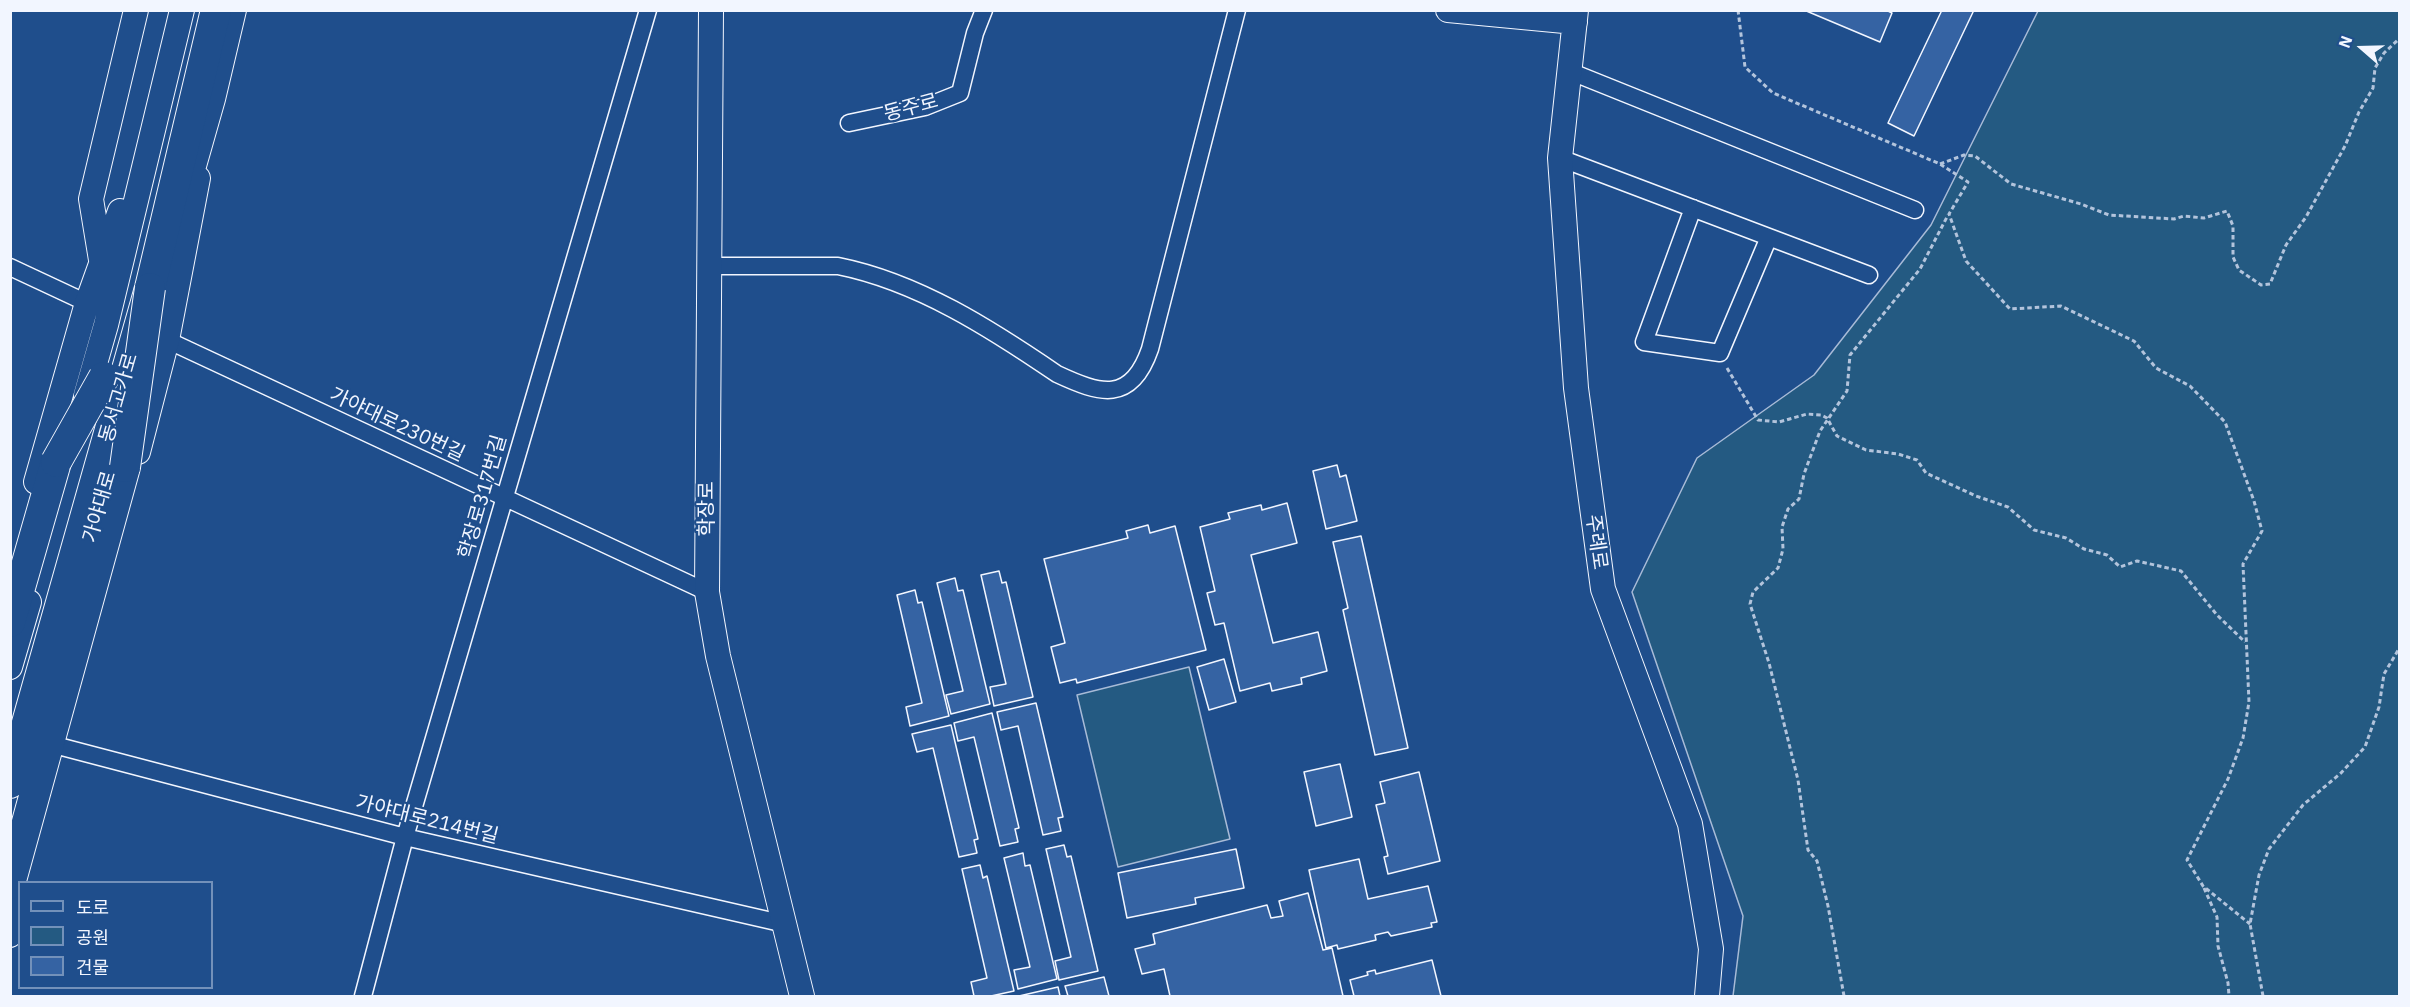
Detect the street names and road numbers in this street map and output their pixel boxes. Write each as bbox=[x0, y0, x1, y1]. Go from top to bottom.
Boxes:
street label: 동주로 bbox=[881, 89, 941, 127]
street label: 동서고가로 bbox=[95, 350, 143, 446]
street label: 가야대로230번길 bbox=[326, 383, 468, 467]
street label: 학장로317번길 bbox=[454, 432, 512, 562]
street label: 가야대로 bbox=[78, 468, 122, 546]
street label: 학장로 bbox=[695, 481, 719, 537]
street label: 주례로 bbox=[1580, 513, 1612, 571]
street label: 가야대로214번길 bbox=[353, 791, 501, 849]

